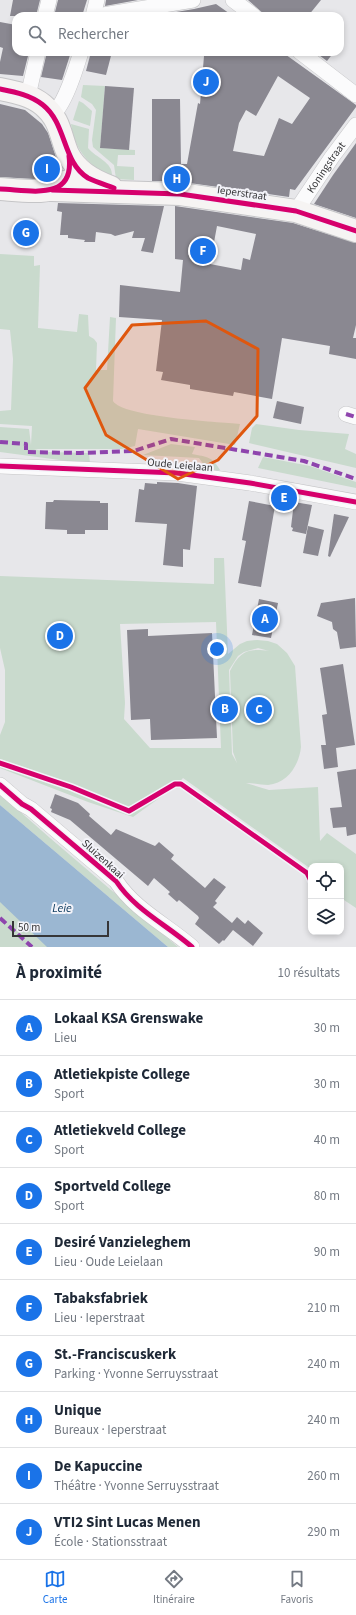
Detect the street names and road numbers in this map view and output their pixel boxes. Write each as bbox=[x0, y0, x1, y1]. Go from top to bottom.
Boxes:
street label: Koningstraat bbox=[303, 138, 349, 196]
street label: Ieperstraat bbox=[216, 182, 268, 204]
street label: Oude Leielaan bbox=[147, 455, 213, 475]
street label: Sluizenkaai bbox=[78, 836, 128, 882]

